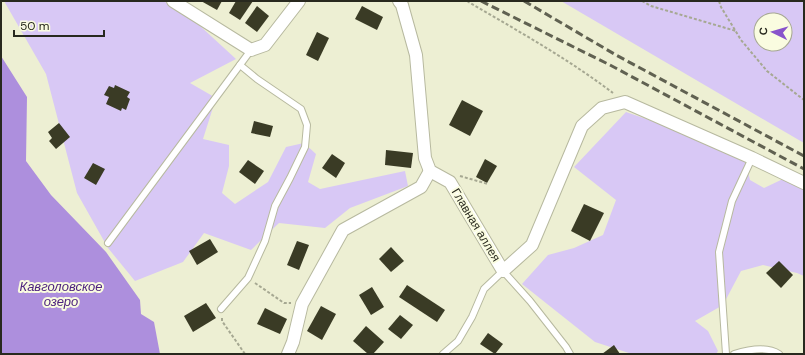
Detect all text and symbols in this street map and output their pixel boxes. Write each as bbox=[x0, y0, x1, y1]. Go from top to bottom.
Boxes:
scale bar bbox=[14, 12, 104, 38]
north arrow bbox=[753, 12, 793, 52]
text: 50 m bbox=[20, 18, 49, 34]
text: С bbox=[756, 27, 770, 36]
street label: Главная аллея bbox=[448, 185, 504, 265]
water label: Кавголовское озеро bbox=[19, 278, 103, 310]

